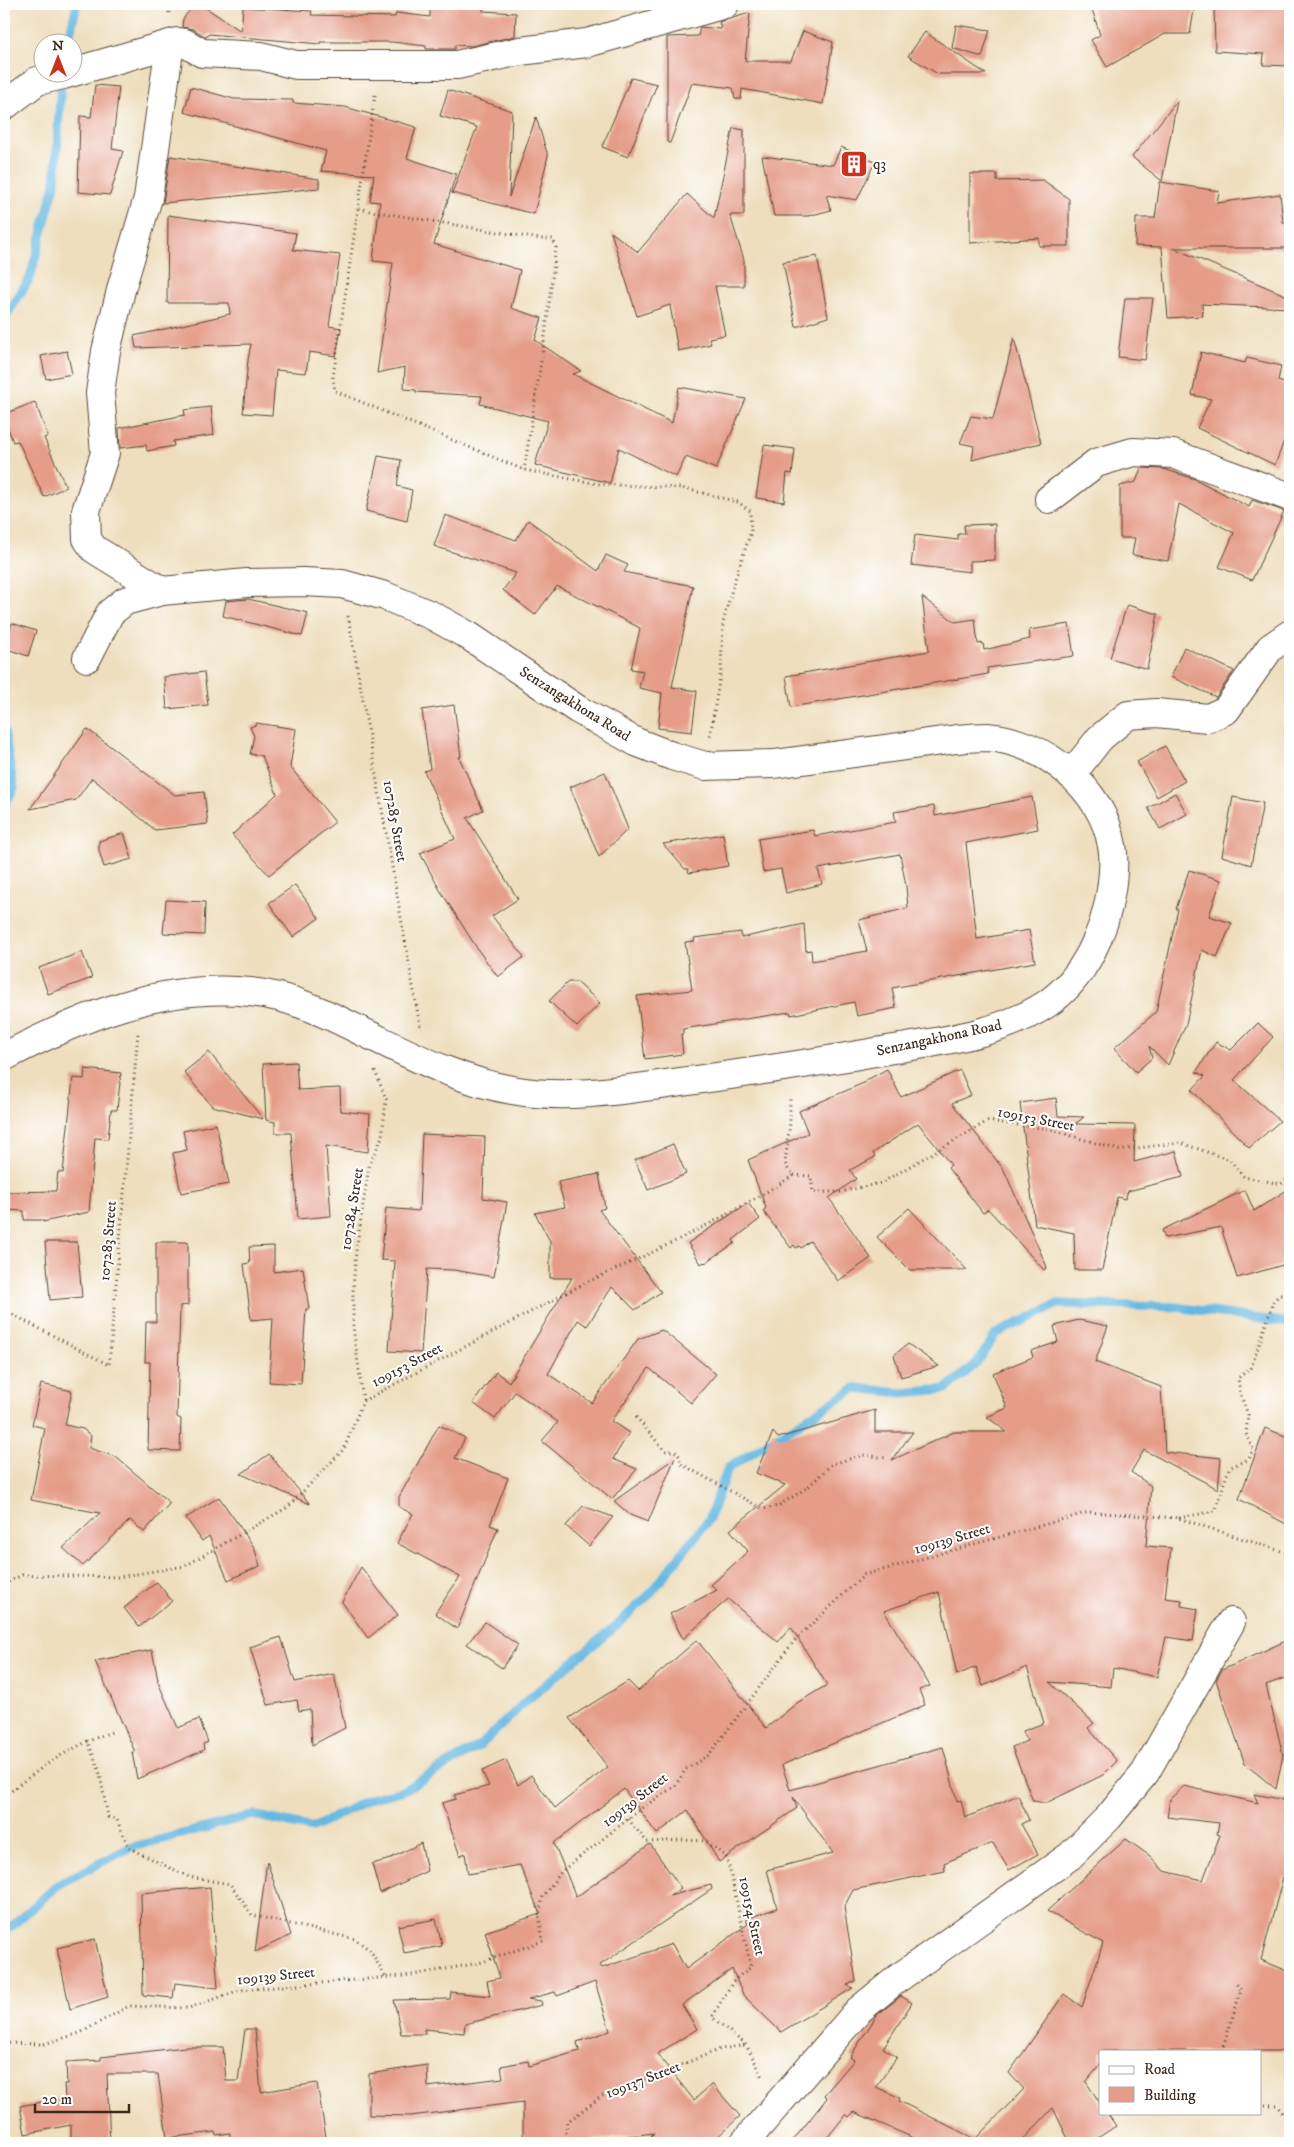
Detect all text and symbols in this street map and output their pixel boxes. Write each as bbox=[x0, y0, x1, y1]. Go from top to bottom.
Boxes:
north arrow bbox=[32, 32, 82, 82]
text: N bbox=[52, 37, 64, 55]
building icon: q3 bbox=[839, 149, 869, 179]
place label: q3 bbox=[873, 155, 886, 174]
street label: Senzangakhona Road bbox=[516, 662, 634, 746]
street label: 107285 Street bbox=[378, 779, 412, 863]
street label: Senzangakhona Road bbox=[875, 1015, 1004, 1061]
street label: 109153 Street bbox=[996, 1102, 1076, 1136]
street label: 107284 Street bbox=[336, 1166, 368, 1252]
street label: 107283 Street bbox=[95, 1200, 121, 1282]
street label: 109153 Street bbox=[368, 1338, 446, 1392]
street label: 109139 Street bbox=[912, 1519, 992, 1559]
street label: 109139 Street bbox=[598, 1768, 672, 1832]
street label: 109154 Street bbox=[734, 1875, 770, 1957]
street label: 109139 Street bbox=[236, 1962, 316, 1990]
legend bbox=[1099, 2050, 1262, 2114]
street label: 109137 Street bbox=[603, 2057, 683, 2103]
text: Road bbox=[1144, 2060, 1176, 2079]
scale bar bbox=[35, 2082, 129, 2114]
text: Building bbox=[1144, 2086, 1196, 2105]
text: 20 m bbox=[42, 2090, 72, 2109]

